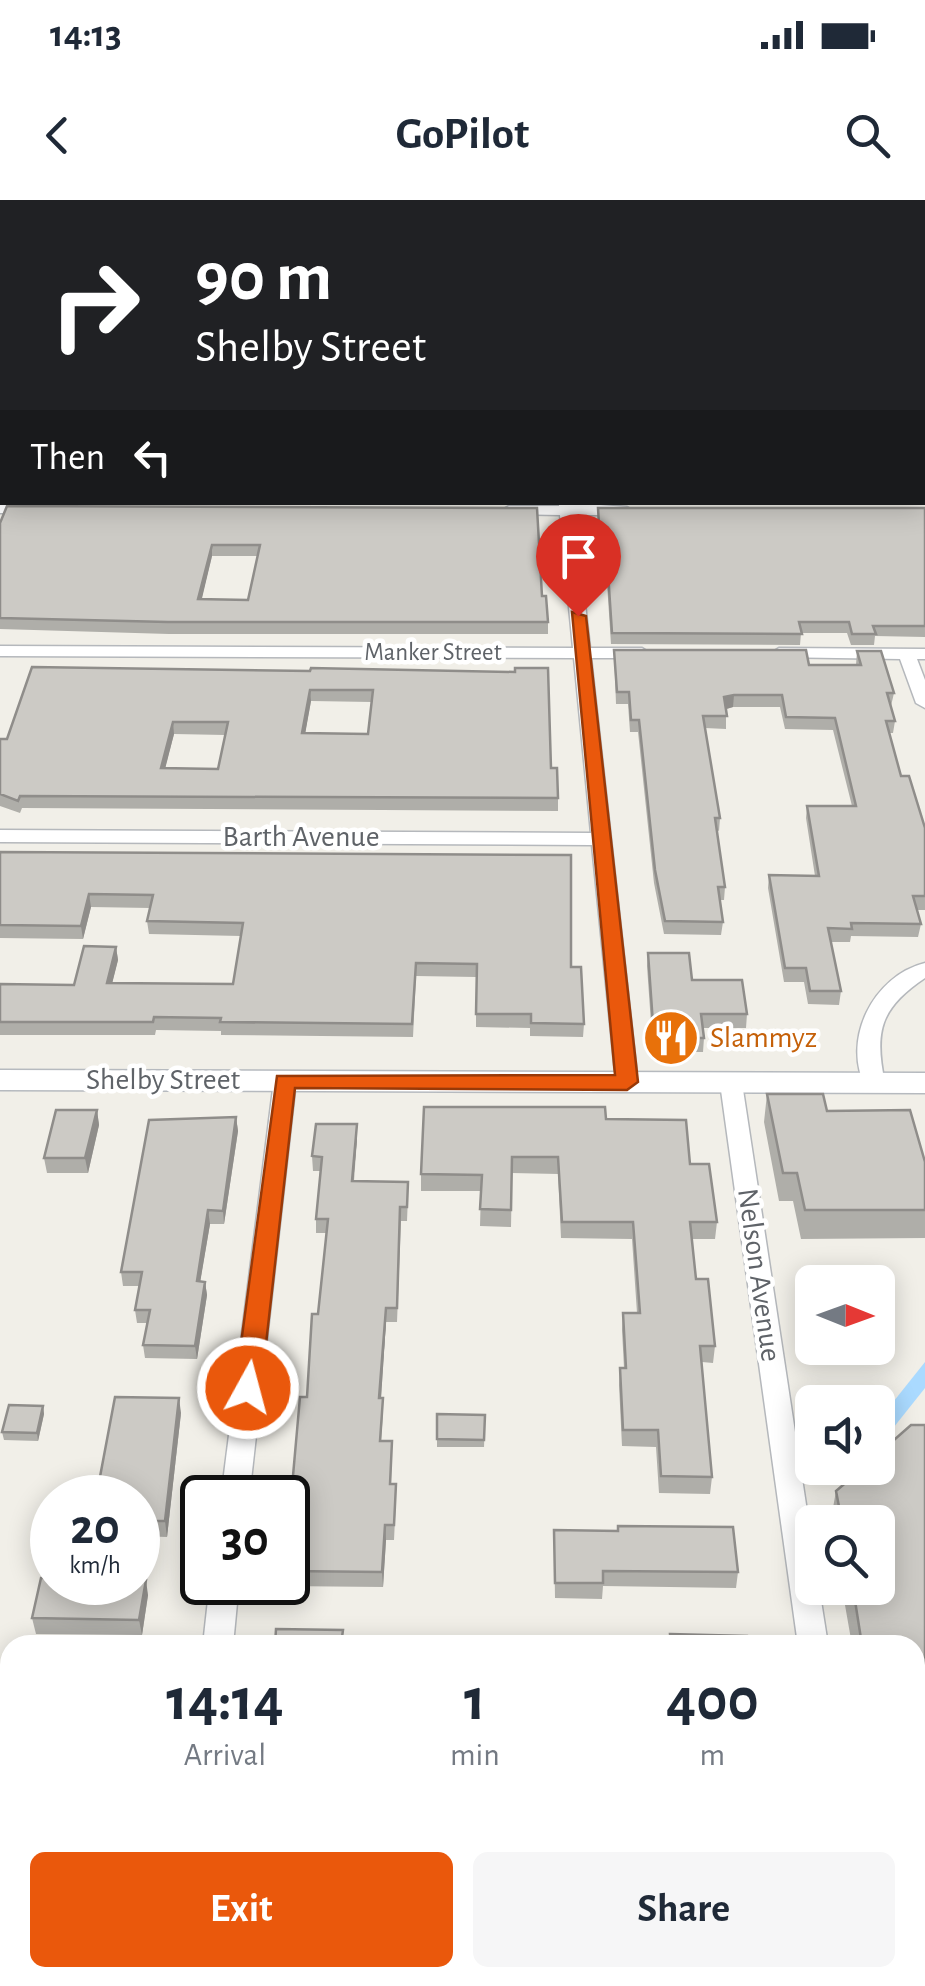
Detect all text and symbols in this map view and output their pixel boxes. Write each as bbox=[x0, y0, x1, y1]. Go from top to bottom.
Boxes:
text: 14:13 bbox=[50, 16, 122, 54]
icon: back bbox=[30, 108, 85, 163]
icon: search bbox=[840, 108, 895, 163]
text: GoPilot bbox=[396, 112, 529, 157]
icon: right bbox=[30, 240, 160, 370]
text: 90 m bbox=[195, 243, 332, 313]
text: Shelby Street bbox=[195, 325, 426, 370]
icon: left bbox=[125, 430, 180, 485]
text: Then bbox=[30, 439, 105, 477]
pin bbox=[536, 514, 621, 617]
icon: arrive bbox=[551, 529, 606, 584]
street label: Manker Street bbox=[364, 640, 502, 665]
street label: Barth Avenue bbox=[223, 822, 379, 852]
restaurant icon: Slammyz bbox=[641, 1008, 701, 1068]
place label: Slammyz bbox=[710, 1023, 817, 1053]
street label: Shelby Street bbox=[86, 1065, 240, 1095]
street label: Nelson Avenue bbox=[732, 1186, 786, 1364]
north arrow bbox=[795, 1265, 895, 1365]
map controls bbox=[795, 1265, 895, 1605]
position arrow bbox=[196, 1336, 300, 1440]
button: sound bbox=[795, 1385, 895, 1485]
speed limit sign: 30 bbox=[180, 1475, 310, 1605]
text: 20 bbox=[70, 1503, 120, 1553]
button: search bbox=[795, 1505, 895, 1605]
text: km/h bbox=[69, 1553, 121, 1578]
text: 14:14 bbox=[166, 1671, 284, 1731]
text: 1 bbox=[464, 1671, 486, 1731]
text: 400 bbox=[666, 1671, 759, 1731]
text: Arrival bbox=[184, 1739, 266, 1771]
text: min bbox=[450, 1739, 500, 1771]
text: m bbox=[700, 1739, 725, 1771]
button: Exit bbox=[30, 1852, 453, 1967]
button: Share bbox=[473, 1852, 895, 1967]

